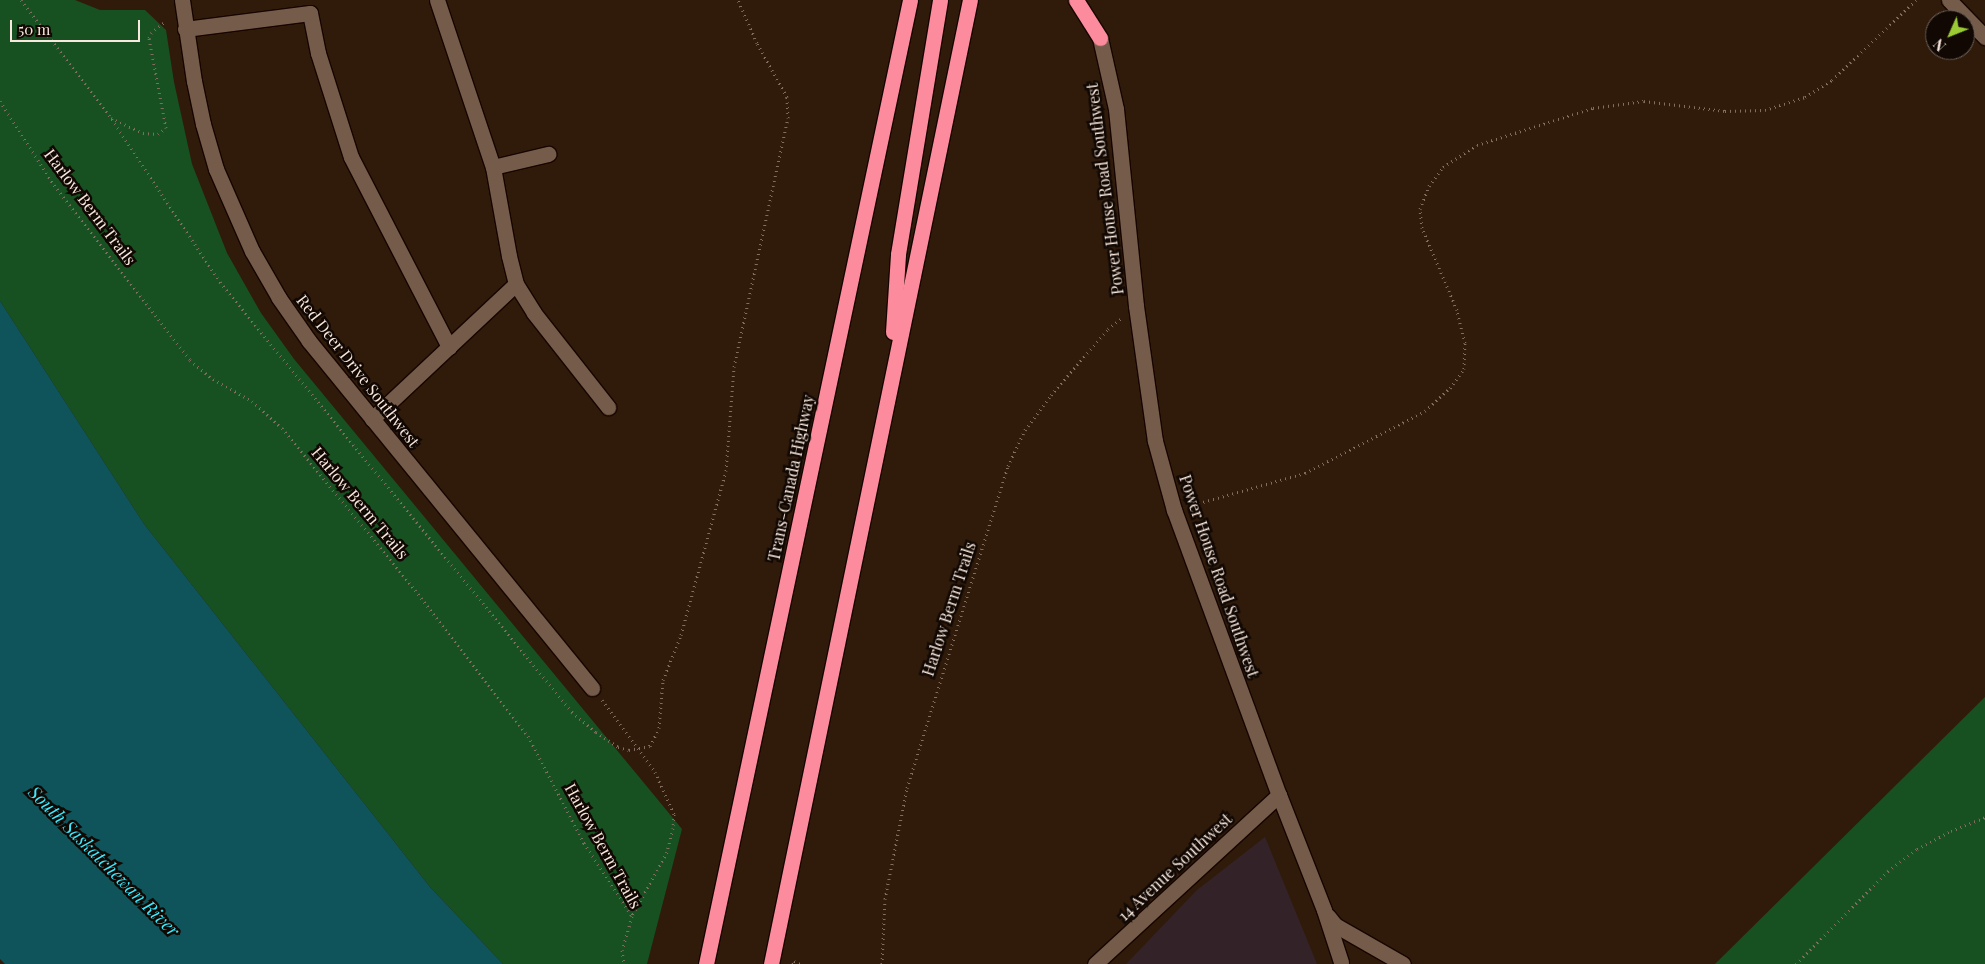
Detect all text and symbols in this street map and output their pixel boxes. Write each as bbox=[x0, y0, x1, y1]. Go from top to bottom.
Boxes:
scale bar bbox=[12, 10, 142, 42]
north arrow bbox=[1925, 10, 1975, 60]
text: 50 m bbox=[18, 19, 50, 39]
text: N bbox=[1929, 35, 1950, 55]
street label: Power House Road Southwest bbox=[1082, 82, 1128, 296]
street label: Harlow Berm Trails bbox=[40, 145, 140, 269]
street label: Red Deer Drive Southwest bbox=[292, 291, 424, 451]
street label: Trans-Canada Highway bbox=[764, 393, 818, 563]
street label: Harlow Berm Trails bbox=[307, 443, 413, 563]
street label: Power House Road Southwest bbox=[1175, 472, 1263, 680]
street label: Harlow Berm Trails bbox=[918, 539, 980, 679]
street label: Harlow Berm Trails bbox=[560, 780, 646, 912]
water label: South Saskatchewan River bbox=[24, 781, 184, 941]
street label: 14 Avenue Southwest bbox=[1114, 809, 1236, 925]

